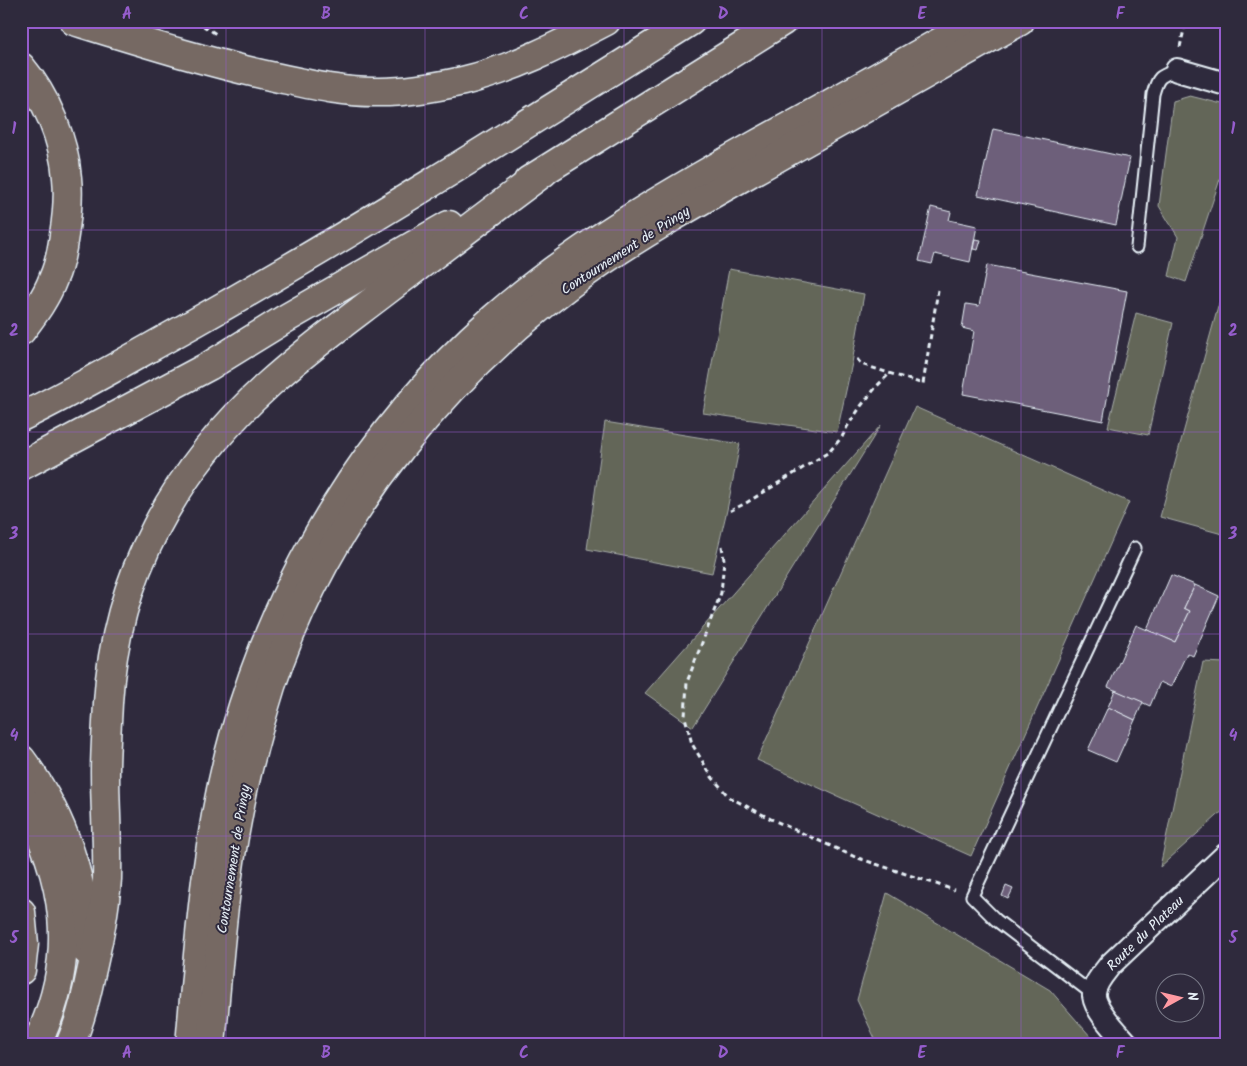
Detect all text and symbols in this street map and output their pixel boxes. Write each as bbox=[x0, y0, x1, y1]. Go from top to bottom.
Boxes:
text: A bbox=[122, 2, 132, 27]
text: B bbox=[321, 2, 331, 27]
text: C bbox=[519, 2, 529, 27]
text: D bbox=[718, 2, 729, 27]
text: E bbox=[918, 2, 928, 27]
text: F bbox=[1116, 2, 1126, 27]
text: 1 bbox=[12, 117, 17, 142]
text: 1 bbox=[1231, 117, 1236, 142]
street label: Contournement de Pringy bbox=[557, 200, 695, 301]
text: 2 bbox=[9, 319, 19, 344]
text: 2 bbox=[1228, 319, 1238, 344]
text: 3 bbox=[9, 522, 19, 547]
text: 3 bbox=[1228, 522, 1238, 547]
text: 4 bbox=[10, 724, 19, 749]
text: 4 bbox=[1229, 724, 1238, 749]
street label: Contournement de Pringy bbox=[211, 783, 257, 935]
street label: Route du Plateau bbox=[1102, 891, 1190, 977]
text: 5 bbox=[9, 926, 20, 951]
text: 5 bbox=[1228, 926, 1239, 951]
north arrow bbox=[1154, 974, 1204, 1024]
text: N bbox=[1180, 990, 1203, 1002]
text: A bbox=[122, 1041, 132, 1066]
text: B bbox=[321, 1041, 331, 1066]
text: C bbox=[519, 1041, 529, 1066]
text: D bbox=[718, 1041, 729, 1066]
text: E bbox=[918, 1041, 928, 1066]
text: F bbox=[1116, 1041, 1126, 1066]

